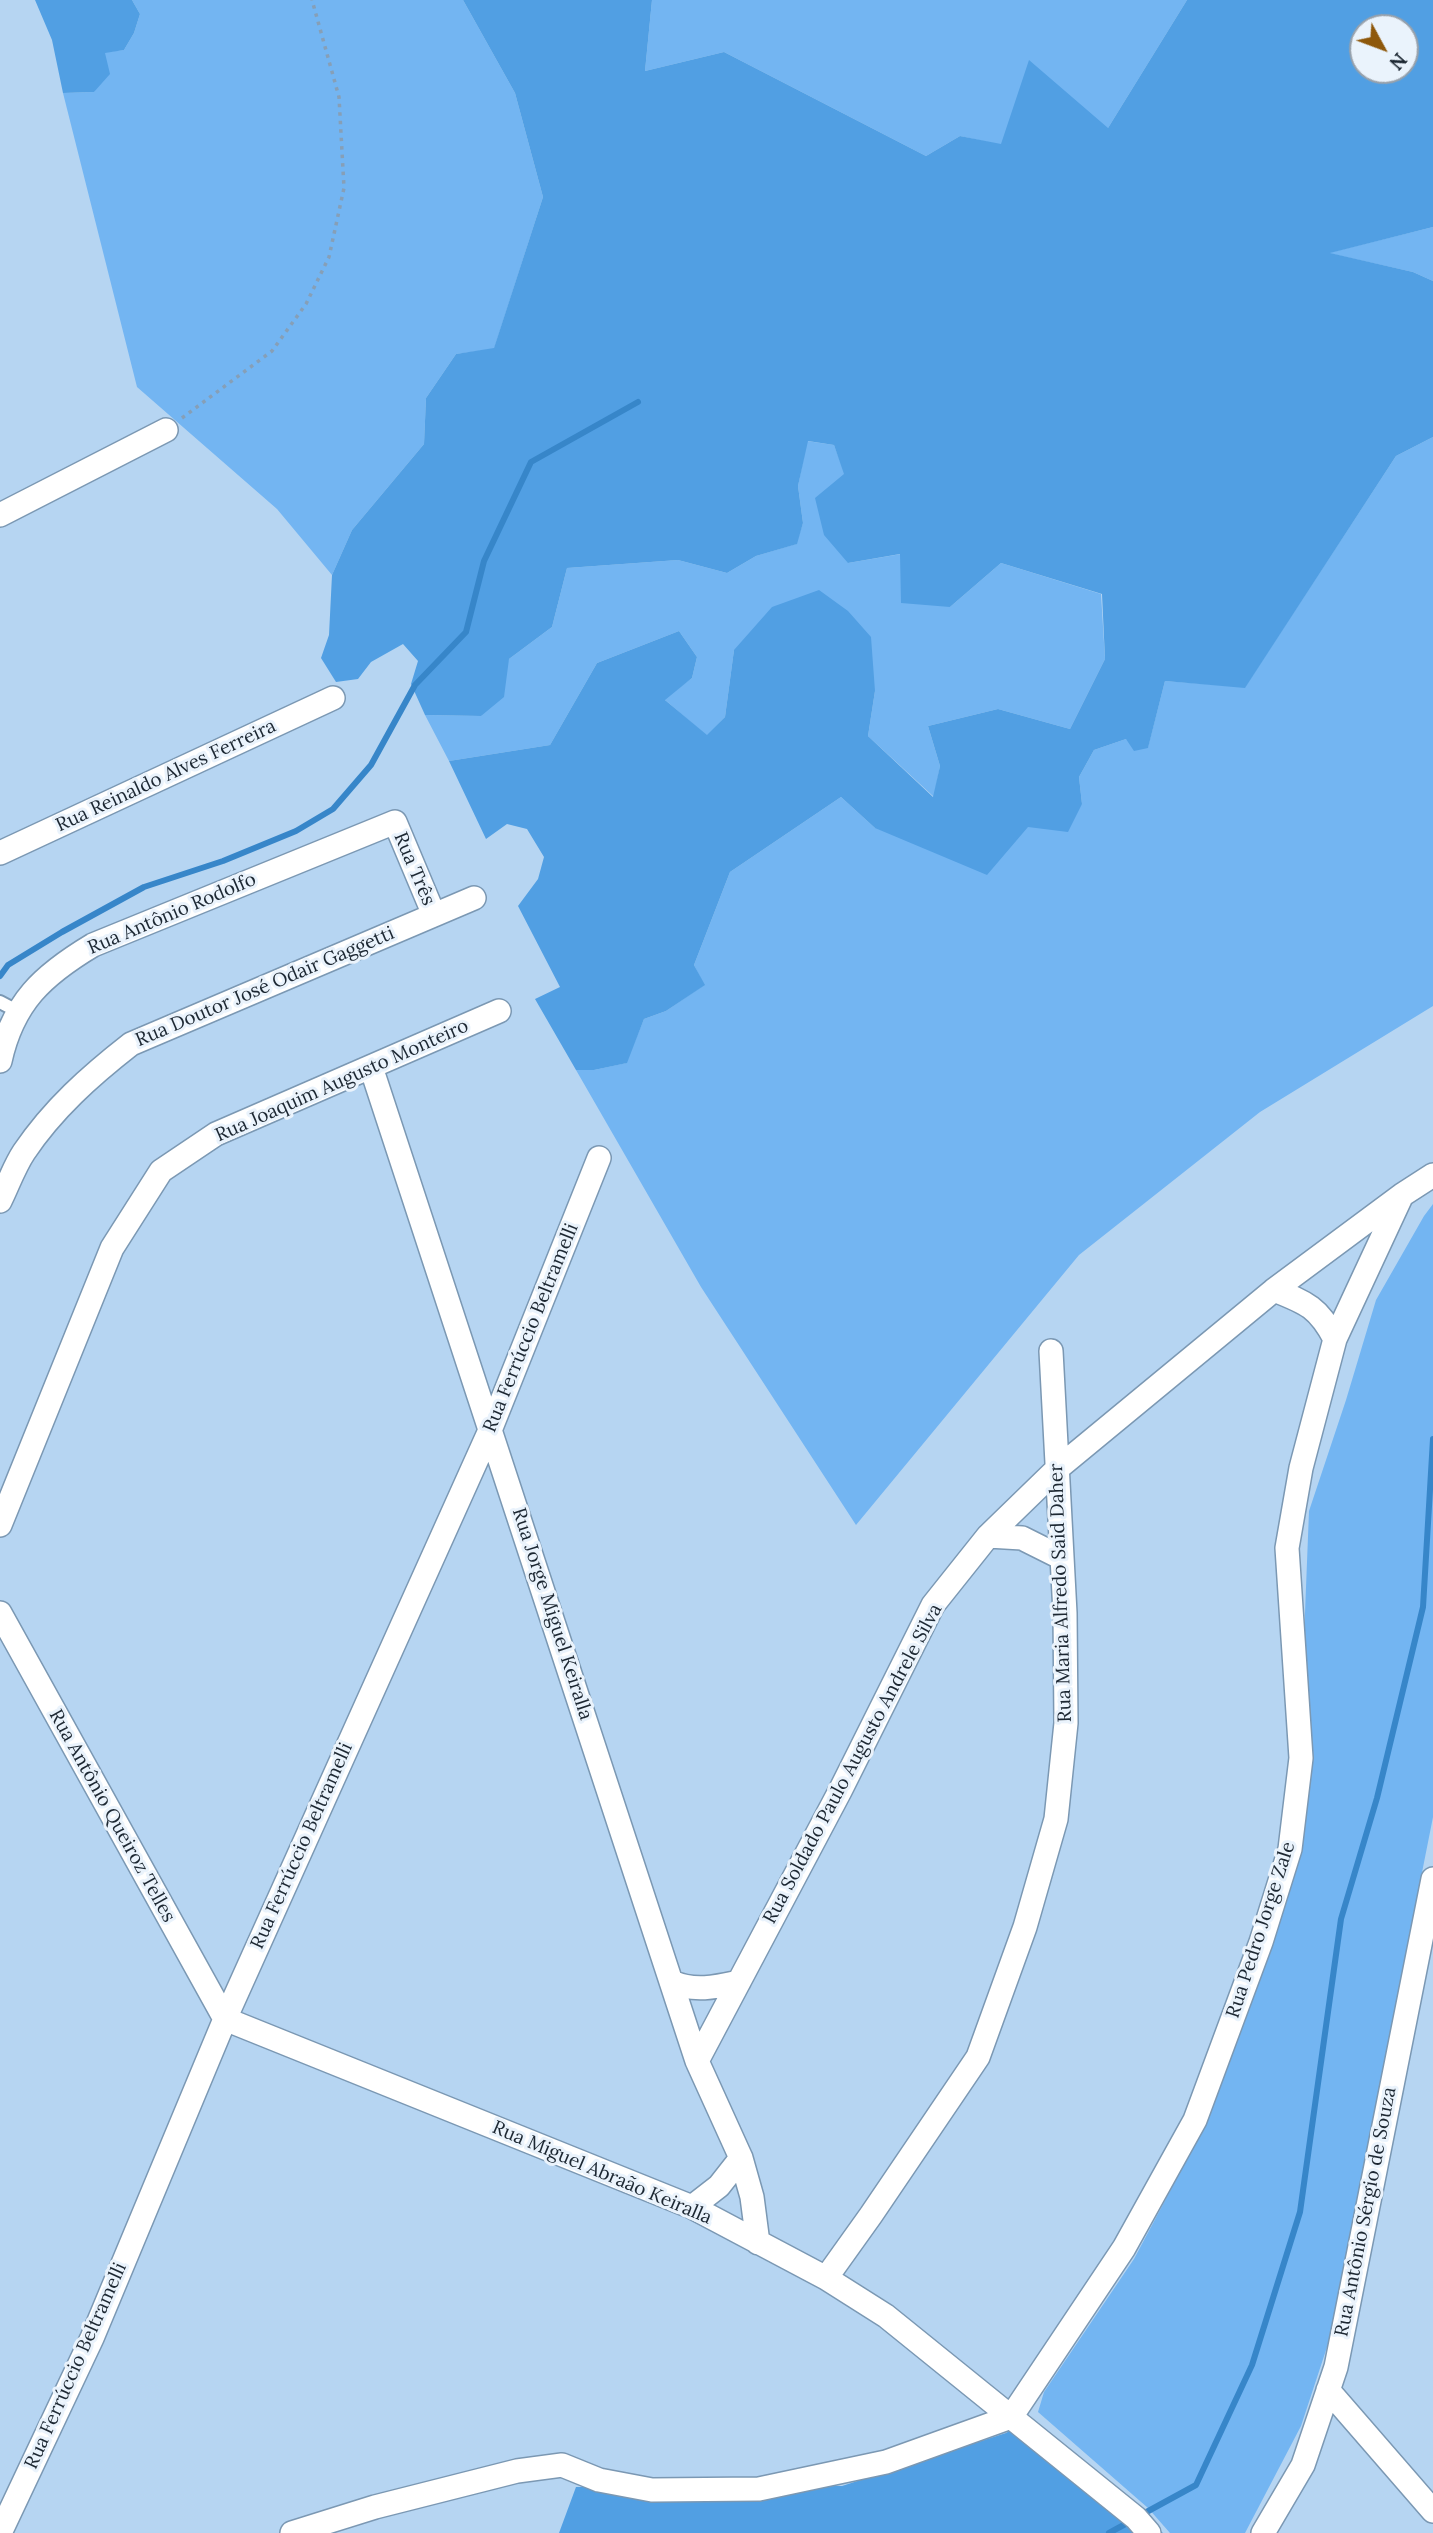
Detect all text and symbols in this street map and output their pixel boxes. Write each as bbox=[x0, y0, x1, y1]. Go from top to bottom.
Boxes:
north arrow bbox=[1349, 14, 1419, 84]
text: N bbox=[1384, 48, 1412, 75]
street label: Rua Reinaldo Alves Ferreira bbox=[52, 715, 280, 837]
street label: Rua Três bbox=[388, 829, 440, 909]
street label: Rua Antônio Rodolfo bbox=[84, 868, 260, 960]
street label: Rua Doutor José Odair Gaggetti bbox=[132, 922, 398, 1052]
street label: Rua Joaquim Augusto Monteiro bbox=[212, 1015, 472, 1147]
street label: Rua Ferrúccio Beltramelli bbox=[479, 1220, 583, 1436]
street label: Rua Maria Alfredo Said Daher bbox=[1045, 1463, 1077, 1723]
street label: Rua Jorge Miguel Keiralla bbox=[507, 1505, 597, 1723]
street label: Rua Soldado Paulo Augusto Andrele Silva bbox=[759, 1600, 947, 1928]
street label: Rua Antônio Queiroz Telles bbox=[44, 1706, 180, 1926]
street label: Rua Ferrúccio Beltramelli bbox=[246, 1739, 358, 1953]
street label: Rua Pedro Jorge Zale bbox=[1222, 1839, 1300, 2021]
street label: Rua Antônio Sérgio de Souza bbox=[1331, 2085, 1401, 2339]
street label: Rua Miguel Abraão Keiralla bbox=[489, 2116, 715, 2230]
street label: Rua Ferrúccio Beltramelli bbox=[20, 2259, 132, 2473]

